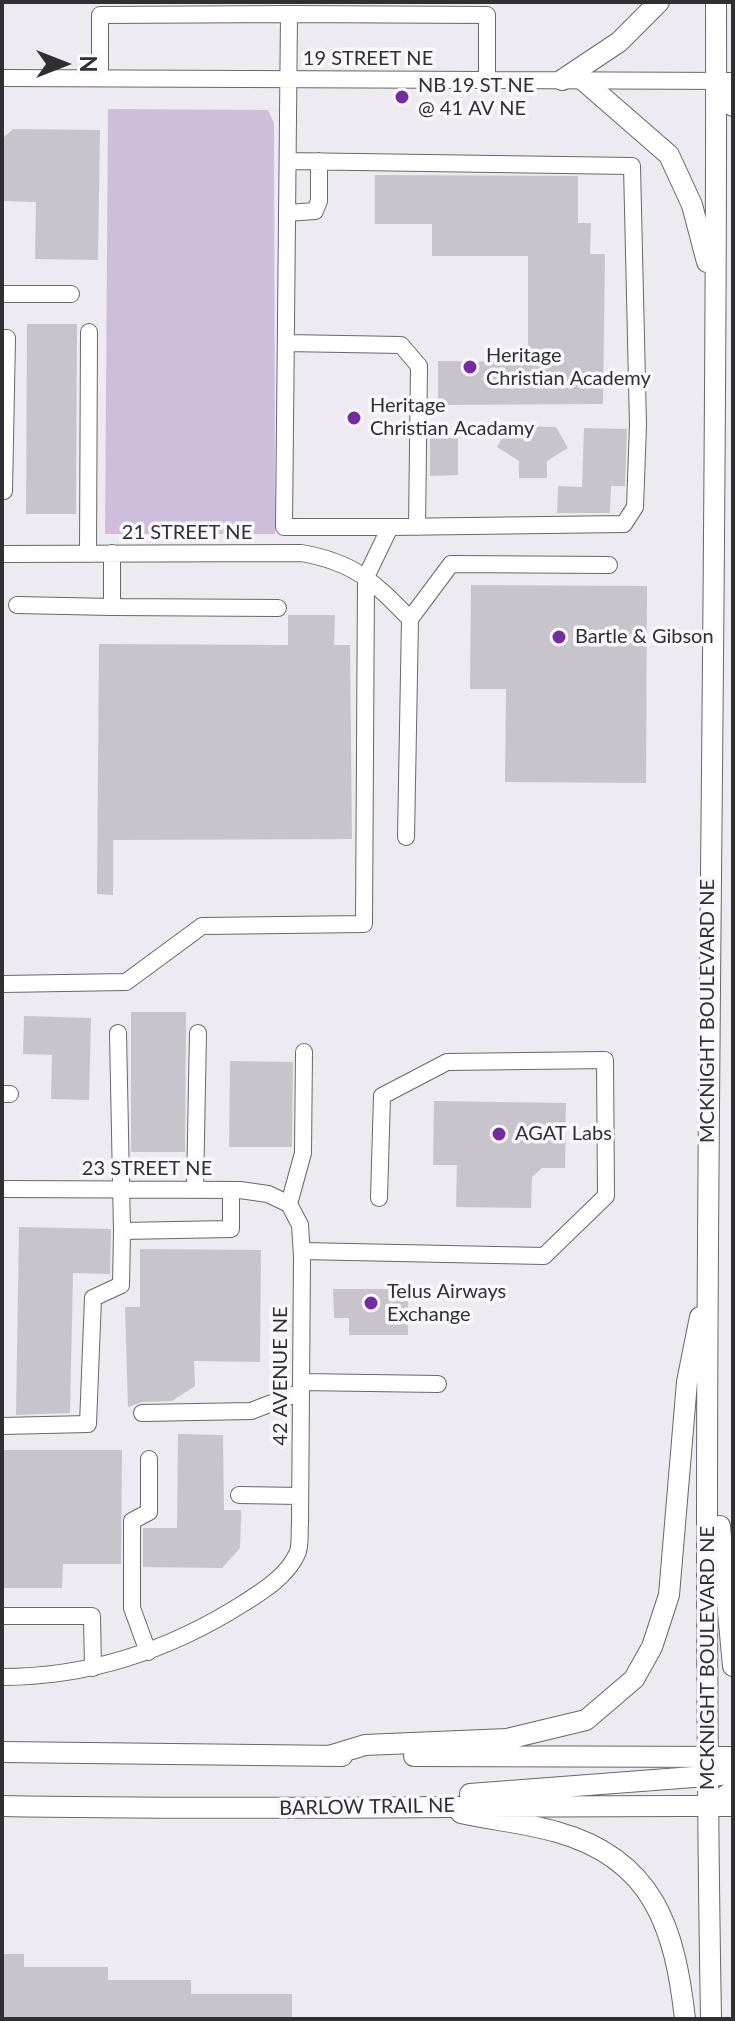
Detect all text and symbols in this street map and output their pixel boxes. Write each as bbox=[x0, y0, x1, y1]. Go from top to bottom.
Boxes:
north arrow bbox=[24, 24, 104, 104]
street label: 19 STREET NE bbox=[303, 47, 433, 71]
text: N bbox=[75, 56, 102, 72]
place label: NB 19 ST NE @ 41 AV NE bbox=[418, 74, 534, 121]
marker: NB 19 ST NE @ 41 AV NE bbox=[393, 88, 411, 106]
place label: Heritage Christian Academy bbox=[486, 344, 651, 391]
marker: Heritage Christian Academy bbox=[461, 358, 479, 376]
place label: Heritage Christian Acadamy bbox=[370, 394, 534, 441]
marker: Heritage Christian Acadamy bbox=[345, 409, 363, 427]
street label: 21 STREET NE bbox=[122, 521, 252, 545]
place label: Bartle & Gibson bbox=[575, 625, 714, 649]
marker: Bartle & Gibson bbox=[550, 628, 568, 646]
street label: MCKNIGHT BOULEVARD NE bbox=[696, 879, 720, 1143]
place label: AGAT Labs bbox=[515, 1122, 612, 1146]
marker: AGAT Labs bbox=[490, 1125, 508, 1143]
street label: 23 STREET NE bbox=[82, 1157, 212, 1181]
place label: Telus Airways Exchange bbox=[387, 1280, 506, 1327]
marker: Telus Airways Exchange bbox=[362, 1294, 380, 1312]
street label: 42 AVENUE NE bbox=[269, 1306, 293, 1446]
street label: MCKNIGHT BOULEVARD NE bbox=[696, 1526, 720, 1790]
street label: BARLOW TRAIL NE bbox=[279, 1793, 455, 1821]

